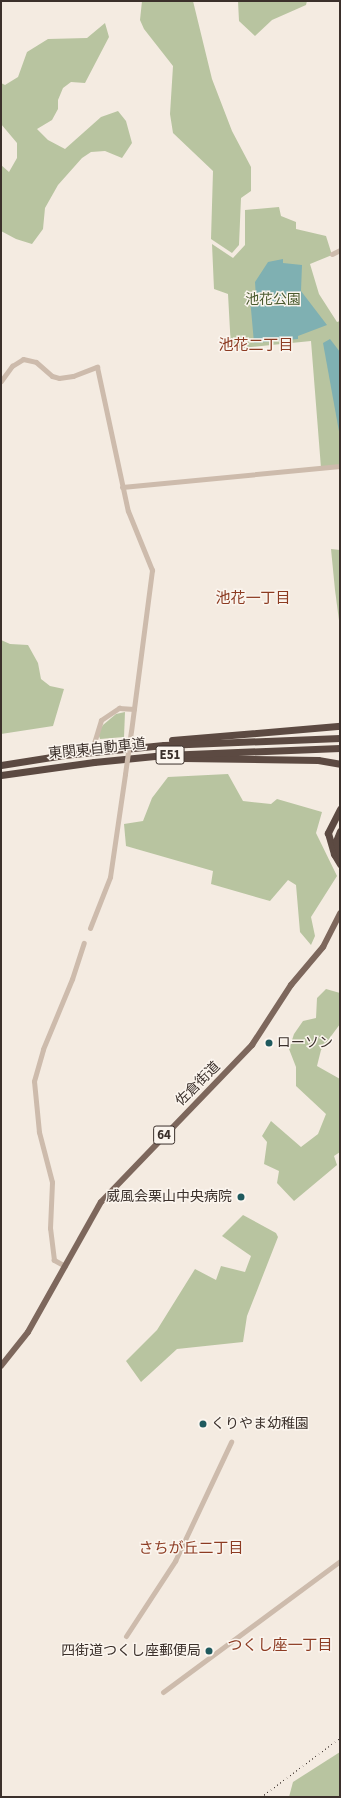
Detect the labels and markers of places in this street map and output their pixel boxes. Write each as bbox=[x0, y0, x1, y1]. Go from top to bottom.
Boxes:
place label: ローソン bbox=[277, 1035, 333, 1051]
marker: ローソン bbox=[264, 1038, 274, 1048]
place label: 威風会栗山中央病院 bbox=[106, 1189, 232, 1205]
marker: 威風会栗山中央病院 bbox=[235, 1191, 247, 1203]
place label: くりやま幼稚園 bbox=[211, 1416, 309, 1432]
marker: くりやま幼稚園 bbox=[198, 1419, 208, 1429]
place label: 四街道つくし座郵便局 bbox=[61, 1643, 201, 1659]
marker: 四街道つくし座郵便局 bbox=[204, 1646, 214, 1656]

